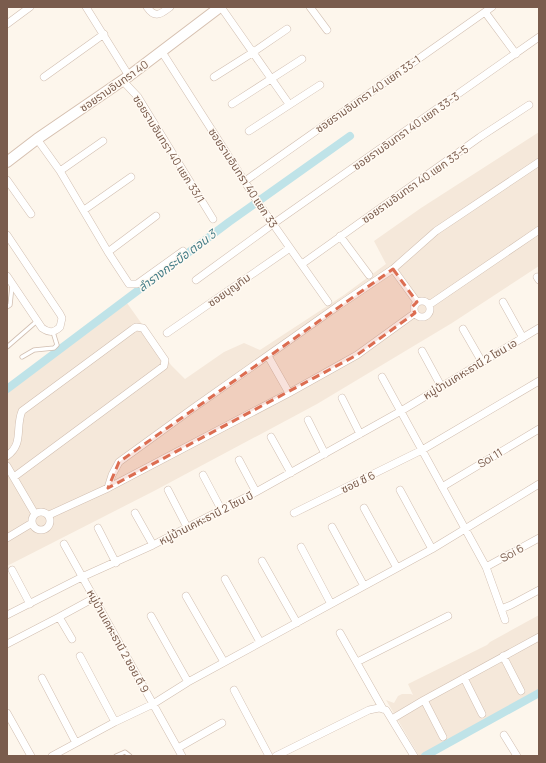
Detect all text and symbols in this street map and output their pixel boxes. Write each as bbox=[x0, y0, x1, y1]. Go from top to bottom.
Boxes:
street label: ซอยรามอินทรา 40 แยก 33-1 bbox=[312, 52, 423, 136]
street label: ซอยรามอินทรา 40 bbox=[76, 56, 151, 115]
street label: ซอยรามอินทรา 40 แยก 33-3 bbox=[349, 88, 462, 173]
street label: ซอยรามอินทรา 40 แยก 33/1 bbox=[130, 92, 209, 206]
street label: ซอยรามอินทรา 40 แยก 33 bbox=[205, 125, 281, 231]
street label: ซอยรามอินทรา 40 แยก 33-5 bbox=[358, 141, 471, 226]
water label: ลำรางกระบือ ตอน 3 bbox=[134, 225, 220, 296]
street label: ซอยบุญทิม bbox=[204, 269, 253, 310]
street label: หมู่บ้านเคหะธานี 2 โซน เอ bbox=[420, 335, 519, 402]
street label: Soi 11 bbox=[474, 444, 505, 471]
street label: ซอย ซี 6 bbox=[338, 467, 378, 496]
street label: หมู่บ้านเคหะธานี 2 โซน บี bbox=[156, 487, 256, 548]
street label: Soi 6 bbox=[497, 540, 526, 565]
street label: หมู่บ้านเคหะธานี 2 ซอย ดี 9 bbox=[84, 586, 153, 695]

